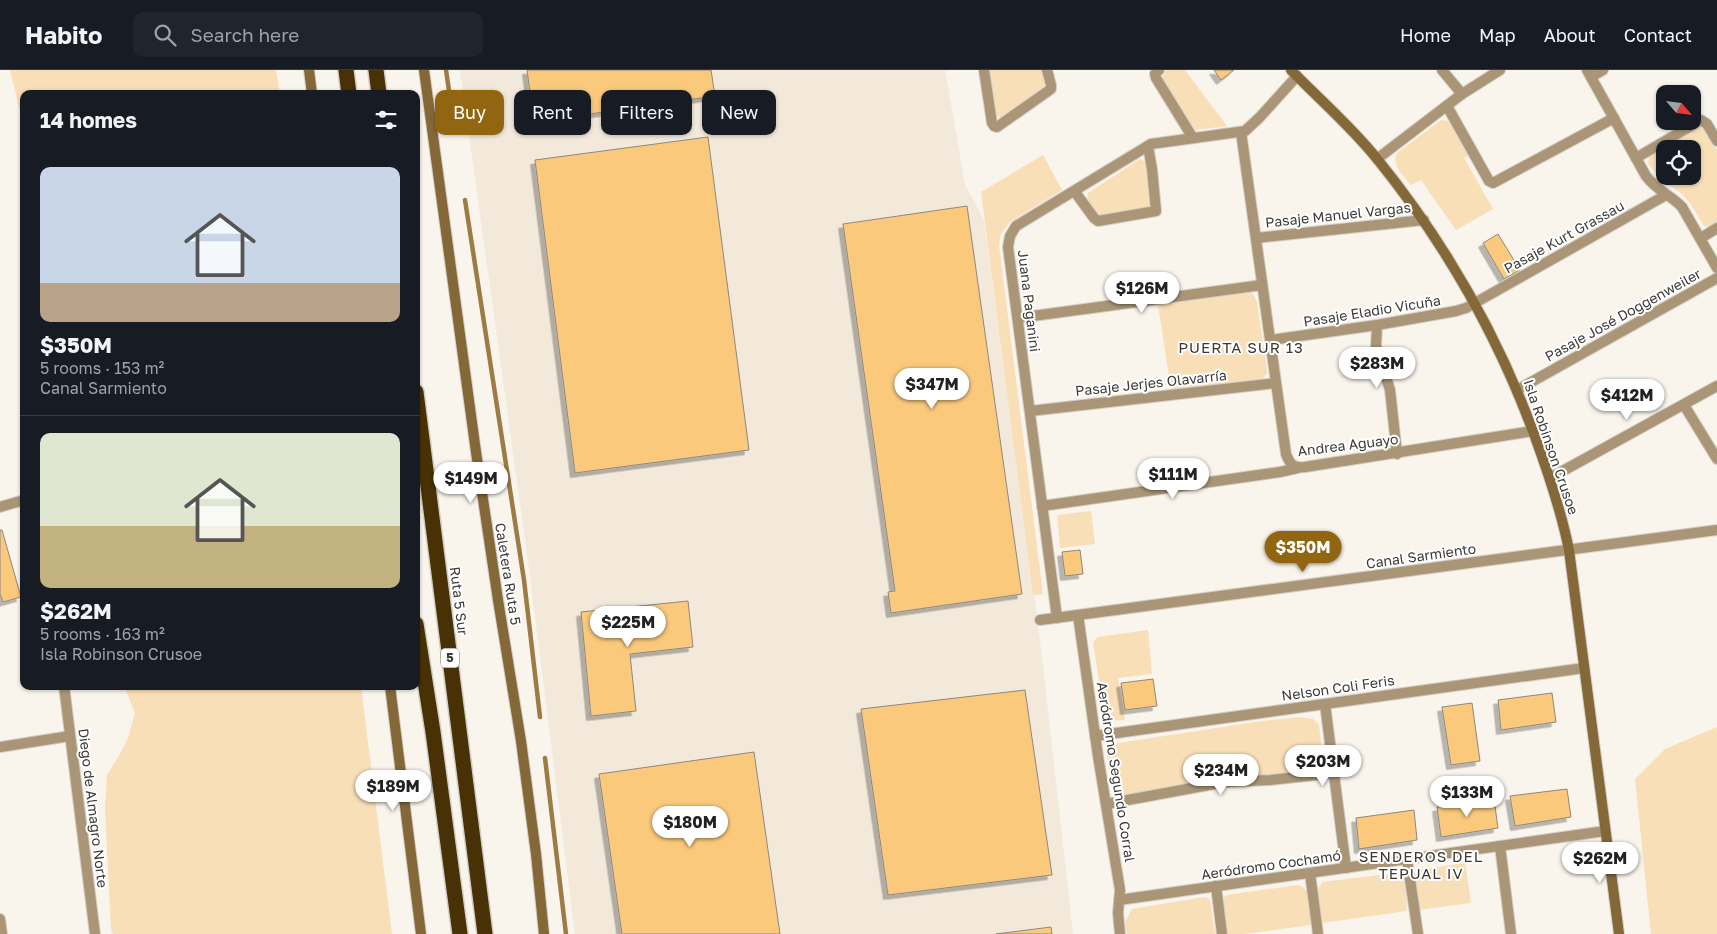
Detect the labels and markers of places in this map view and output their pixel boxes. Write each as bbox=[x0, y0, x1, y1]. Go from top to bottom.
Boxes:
pin: $126M bbox=[1107, 272, 1177, 314]
pin: $283M bbox=[1342, 346, 1412, 389]
pin: $347M bbox=[897, 368, 967, 410]
pin: $412M bbox=[1592, 378, 1662, 421]
pin: $111M bbox=[1138, 458, 1208, 500]
pin: $149M bbox=[436, 462, 506, 504]
pin: $350M bbox=[1268, 530, 1338, 573]
pin: $225M bbox=[593, 606, 663, 648]
pin: $203M bbox=[1288, 744, 1358, 787]
pin: $234M bbox=[1186, 754, 1256, 796]
pin: $189M bbox=[358, 770, 428, 812]
pin: $133M bbox=[1432, 776, 1502, 818]
pin: $180M bbox=[655, 806, 725, 848]
pin: $262M bbox=[1565, 842, 1635, 884]

